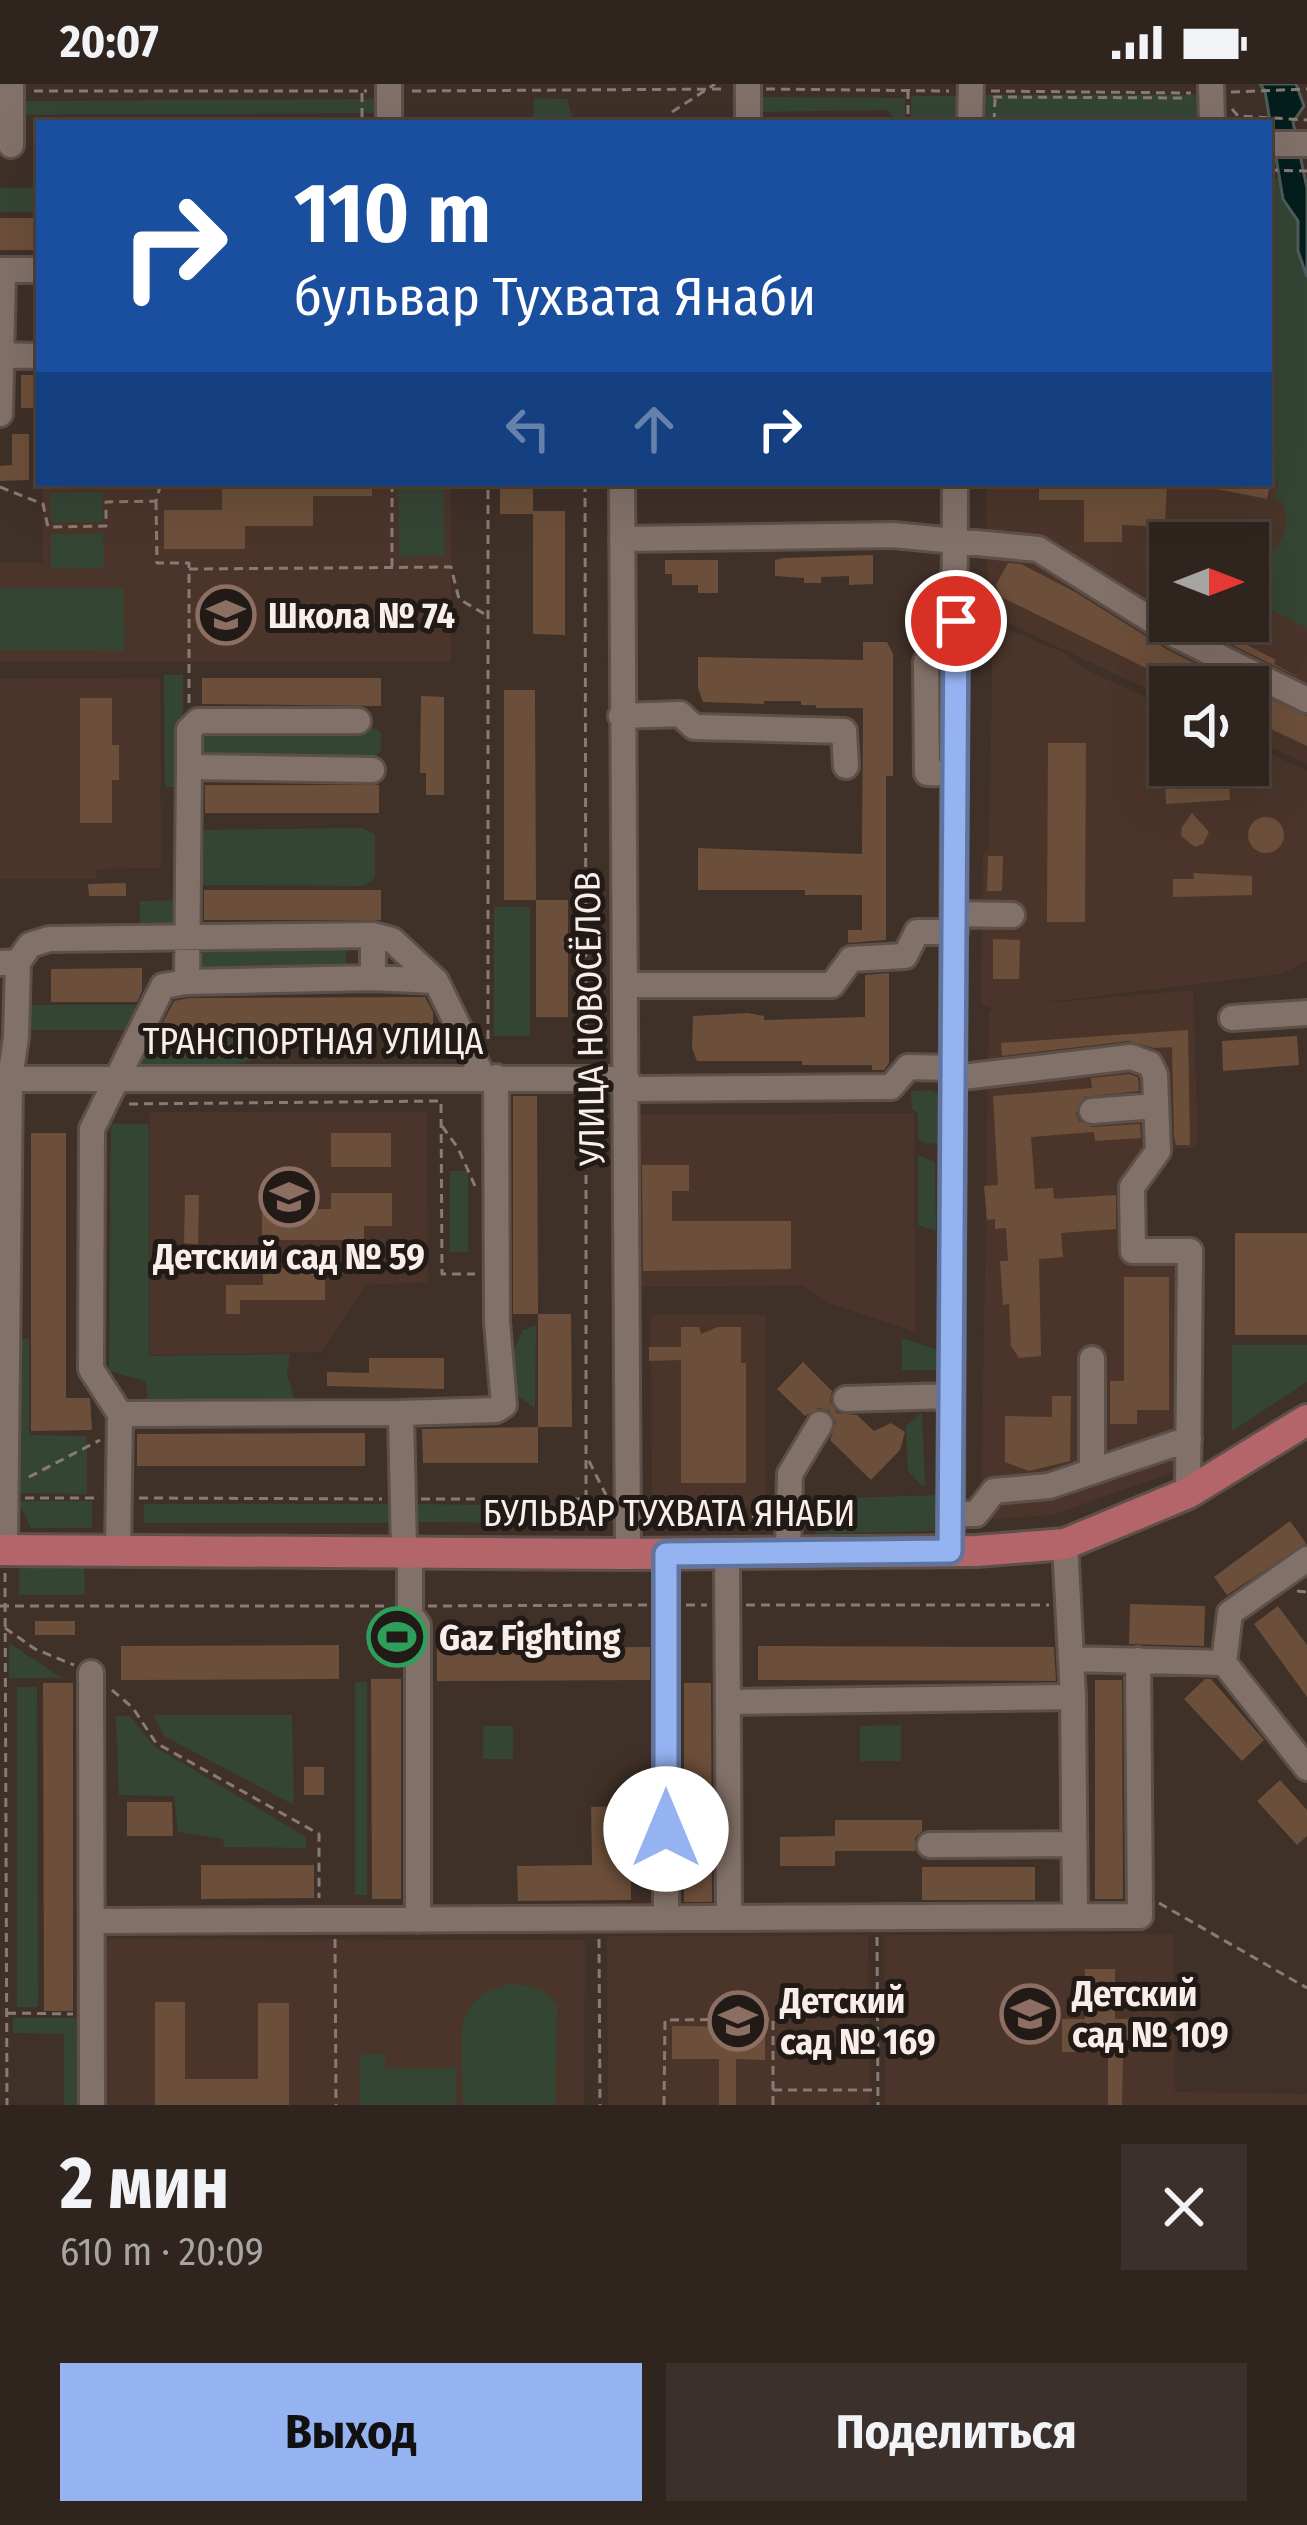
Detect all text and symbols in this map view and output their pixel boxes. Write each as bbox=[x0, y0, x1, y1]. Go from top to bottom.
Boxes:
text: 20:07 bbox=[60, 15, 159, 69]
text: 110 m bbox=[294, 163, 491, 264]
icon: right bbox=[96, 168, 252, 324]
text: бульвар Тухвата Янаби bbox=[294, 265, 816, 329]
icon: left bbox=[495, 396, 561, 462]
icon: ahead bbox=[621, 396, 687, 462]
icon: right bbox=[747, 396, 813, 462]
north arrow bbox=[1149, 522, 1269, 642]
map controls bbox=[1149, 522, 1269, 786]
pin bbox=[905, 570, 1007, 672]
school or university icon: Школа № 74 bbox=[195, 584, 257, 646]
icon: arrive bbox=[923, 588, 989, 654]
place label: Школа № 74 bbox=[268, 594, 455, 638]
button: sound bbox=[1149, 666, 1269, 786]
street label: УЛИЦА НОВОСЁЛОВ bbox=[565, 872, 615, 1167]
street label: ТРАНСПОРТНАЯ УЛИЦА bbox=[143, 1020, 483, 1064]
school or university icon: Детский сад № 59 bbox=[258, 1166, 320, 1228]
place label: Детский сад № 59 bbox=[152, 1235, 425, 1279]
street label: БУЛЬВАР ТУХВАТА ЯНАБИ bbox=[483, 1492, 855, 1536]
sports icon: Gaz Fighting bbox=[366, 1606, 428, 1668]
place label: Gaz Fighting bbox=[439, 1616, 621, 1660]
position arrow bbox=[603, 1766, 729, 1892]
place label: Детский сад № 109 bbox=[1071, 1972, 1229, 2057]
place label: Детский сад № 169 bbox=[779, 1979, 936, 2064]
school or university icon: Детский сад № 109 bbox=[999, 1983, 1061, 2045]
school or university icon: Детский сад № 169 bbox=[707, 1990, 769, 2052]
text: 2 мин bbox=[60, 2141, 229, 2227]
button: close bbox=[1121, 2144, 1247, 2270]
text: 610 m · 20:09 bbox=[60, 2229, 264, 2275]
button: Выход bbox=[60, 2363, 642, 2501]
button: Поделиться bbox=[666, 2363, 1247, 2501]

